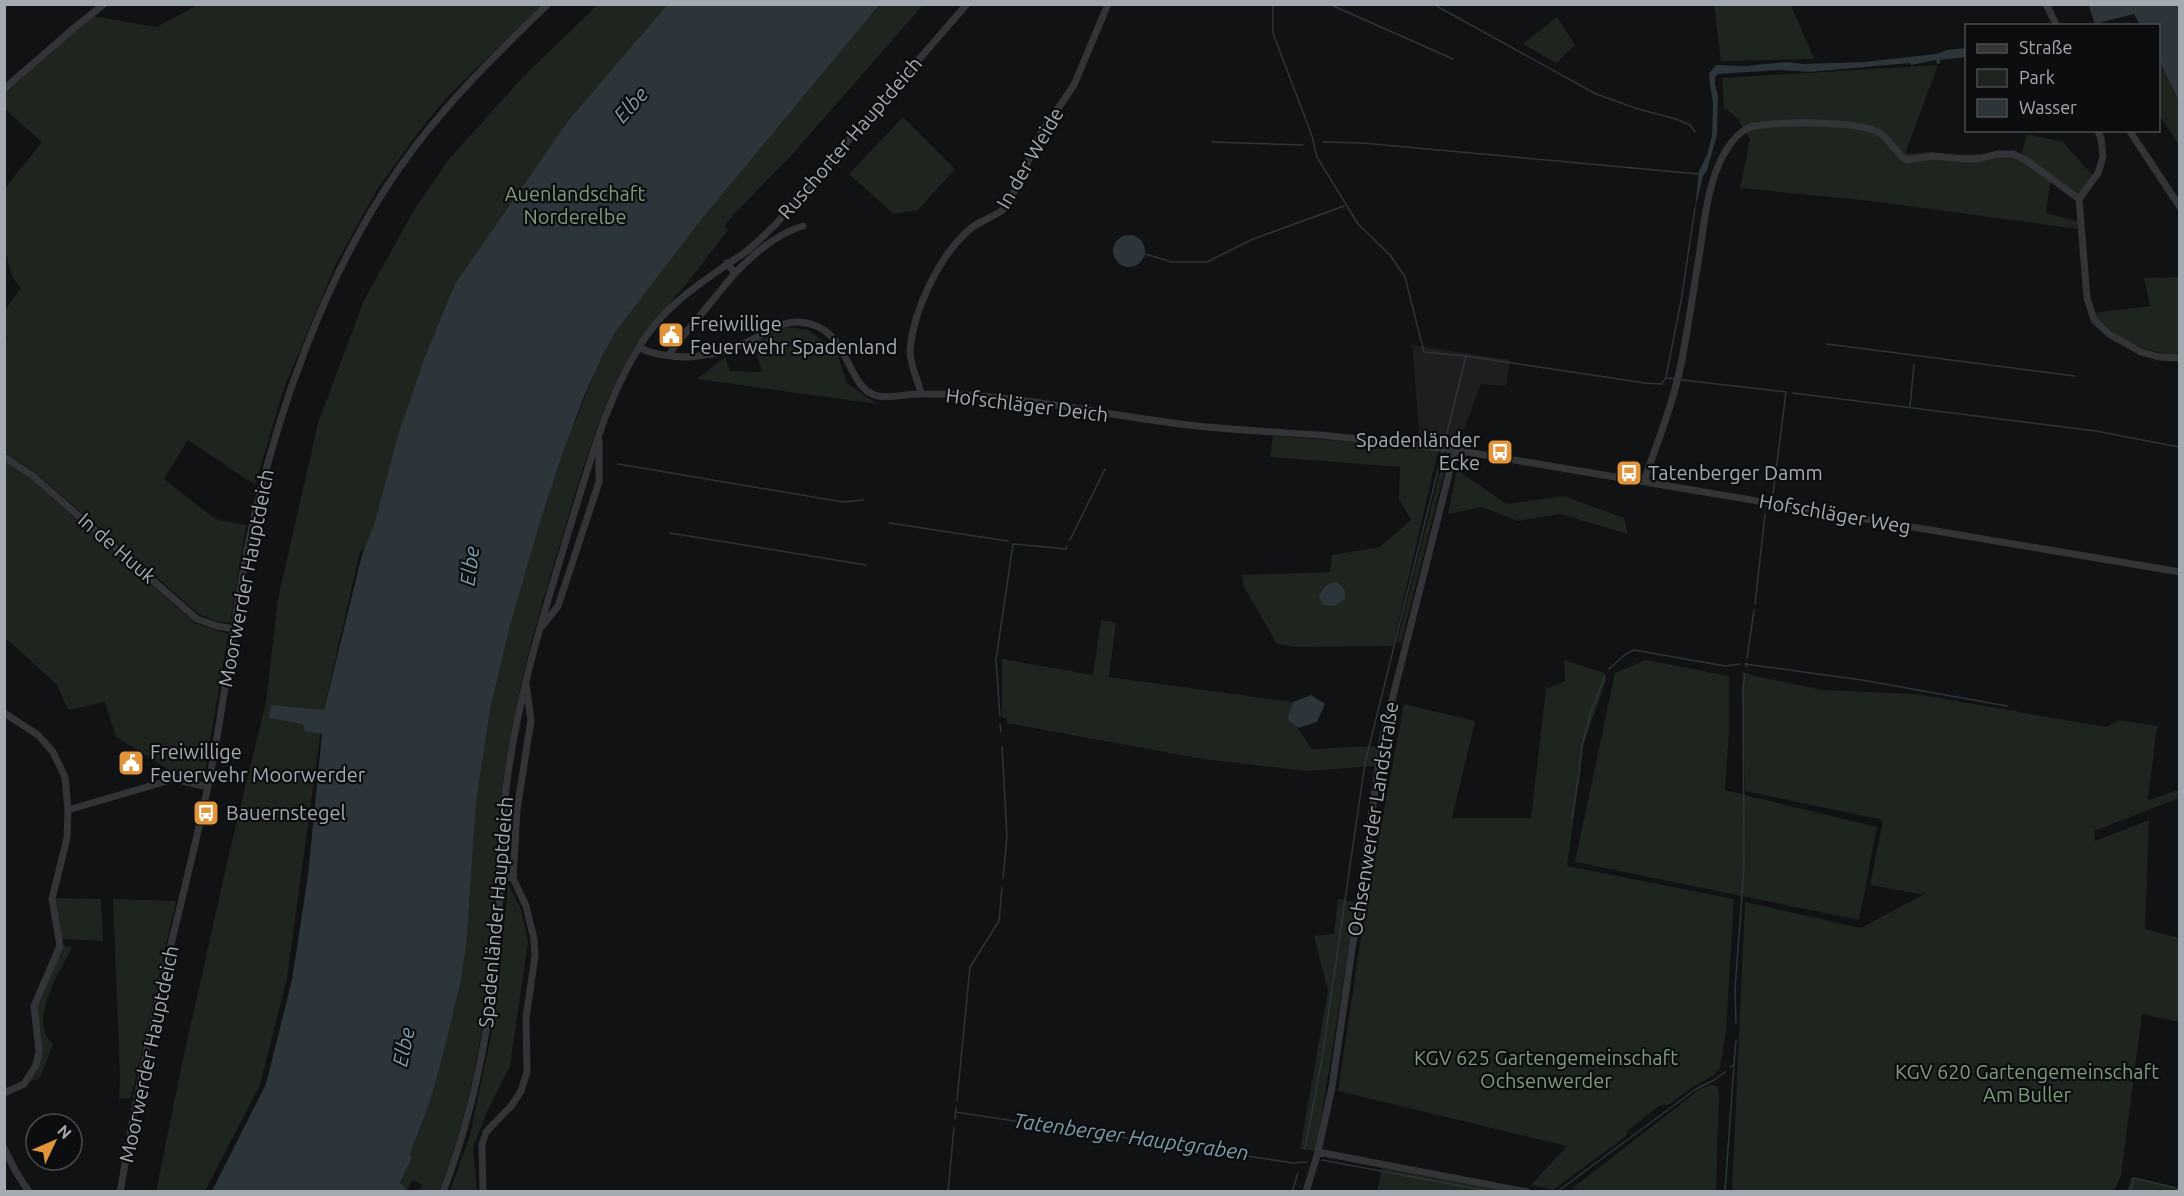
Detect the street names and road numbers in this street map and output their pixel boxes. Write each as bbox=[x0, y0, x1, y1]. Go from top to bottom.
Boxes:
street label: Ruschorter Hauptdeich bbox=[773, 52, 926, 223]
street label: In der Weide bbox=[991, 103, 1068, 212]
street label: Hofschläger Deich bbox=[944, 383, 1110, 426]
street label: Moorwerder Hauptdeich bbox=[213, 467, 278, 689]
street label: Hofschläger Weg bbox=[1757, 489, 1913, 538]
street label: In de Huuk bbox=[74, 508, 161, 588]
street label: Ochsenwerder Landstraße bbox=[1343, 700, 1402, 938]
street label: Spadenländer Hauptdeich bbox=[474, 795, 517, 1029]
street label: Moorwerder Hauptdeich bbox=[114, 943, 183, 1164]

